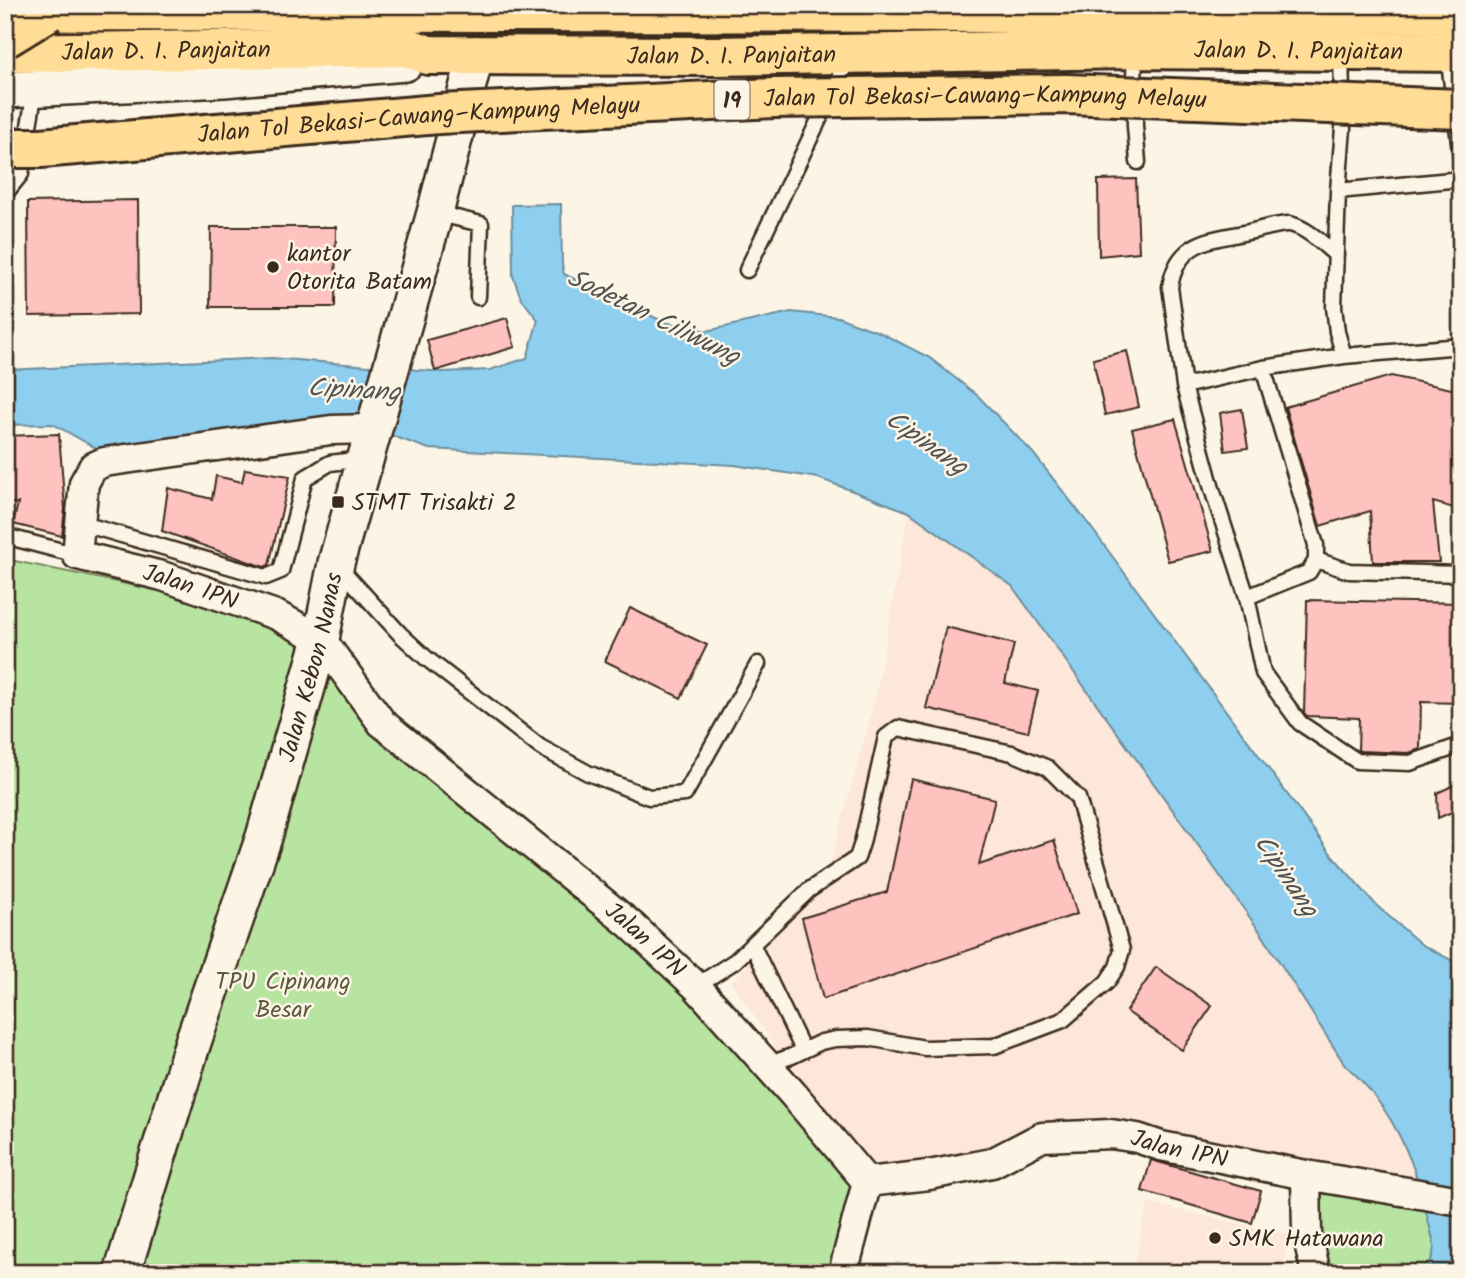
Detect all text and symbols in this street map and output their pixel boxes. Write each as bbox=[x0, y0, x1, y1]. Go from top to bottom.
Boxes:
street label: Jalan D. I. Panjaitan bbox=[61, 31, 271, 73]
street label: Jalan D. I. Panjaitan bbox=[1194, 32, 1403, 72]
street label: Jalan D. I. Panjaitan bbox=[627, 36, 836, 77]
street label: Jalan Tol Bekasi–Cawang–Kampung Melayu bbox=[763, 76, 1208, 120]
road number: 19 bbox=[714, 80, 750, 120]
street label: Jalan Tol Bekasi–Cawang–Kampung Melayu bbox=[196, 86, 642, 156]
place label: kantor Otorita Batam bbox=[287, 235, 432, 302]
water label: Sodetan Ciliwung bbox=[560, 258, 748, 378]
marker: kantor Otorita Batam bbox=[265, 259, 281, 275]
water label: Cipinang bbox=[307, 368, 403, 414]
water label: Cipinang bbox=[876, 400, 977, 488]
place label: STMT Trisakti 2 bbox=[352, 484, 517, 523]
marker: STMT Trisakti 2 bbox=[330, 494, 346, 510]
street label: Jalan IPN bbox=[139, 554, 243, 622]
street label: Jalan Kebon Nanas bbox=[269, 569, 355, 767]
water label: Cipinang bbox=[1242, 826, 1330, 928]
street label: Jalan IPN bbox=[595, 893, 694, 988]
park label: TPU Cipinang Besar bbox=[215, 963, 351, 1030]
street label: Jalan IPN bbox=[1125, 1119, 1231, 1180]
place label: SMK Hatawana bbox=[1229, 1220, 1384, 1259]
marker: SMK Hatawana bbox=[1207, 1230, 1223, 1246]

